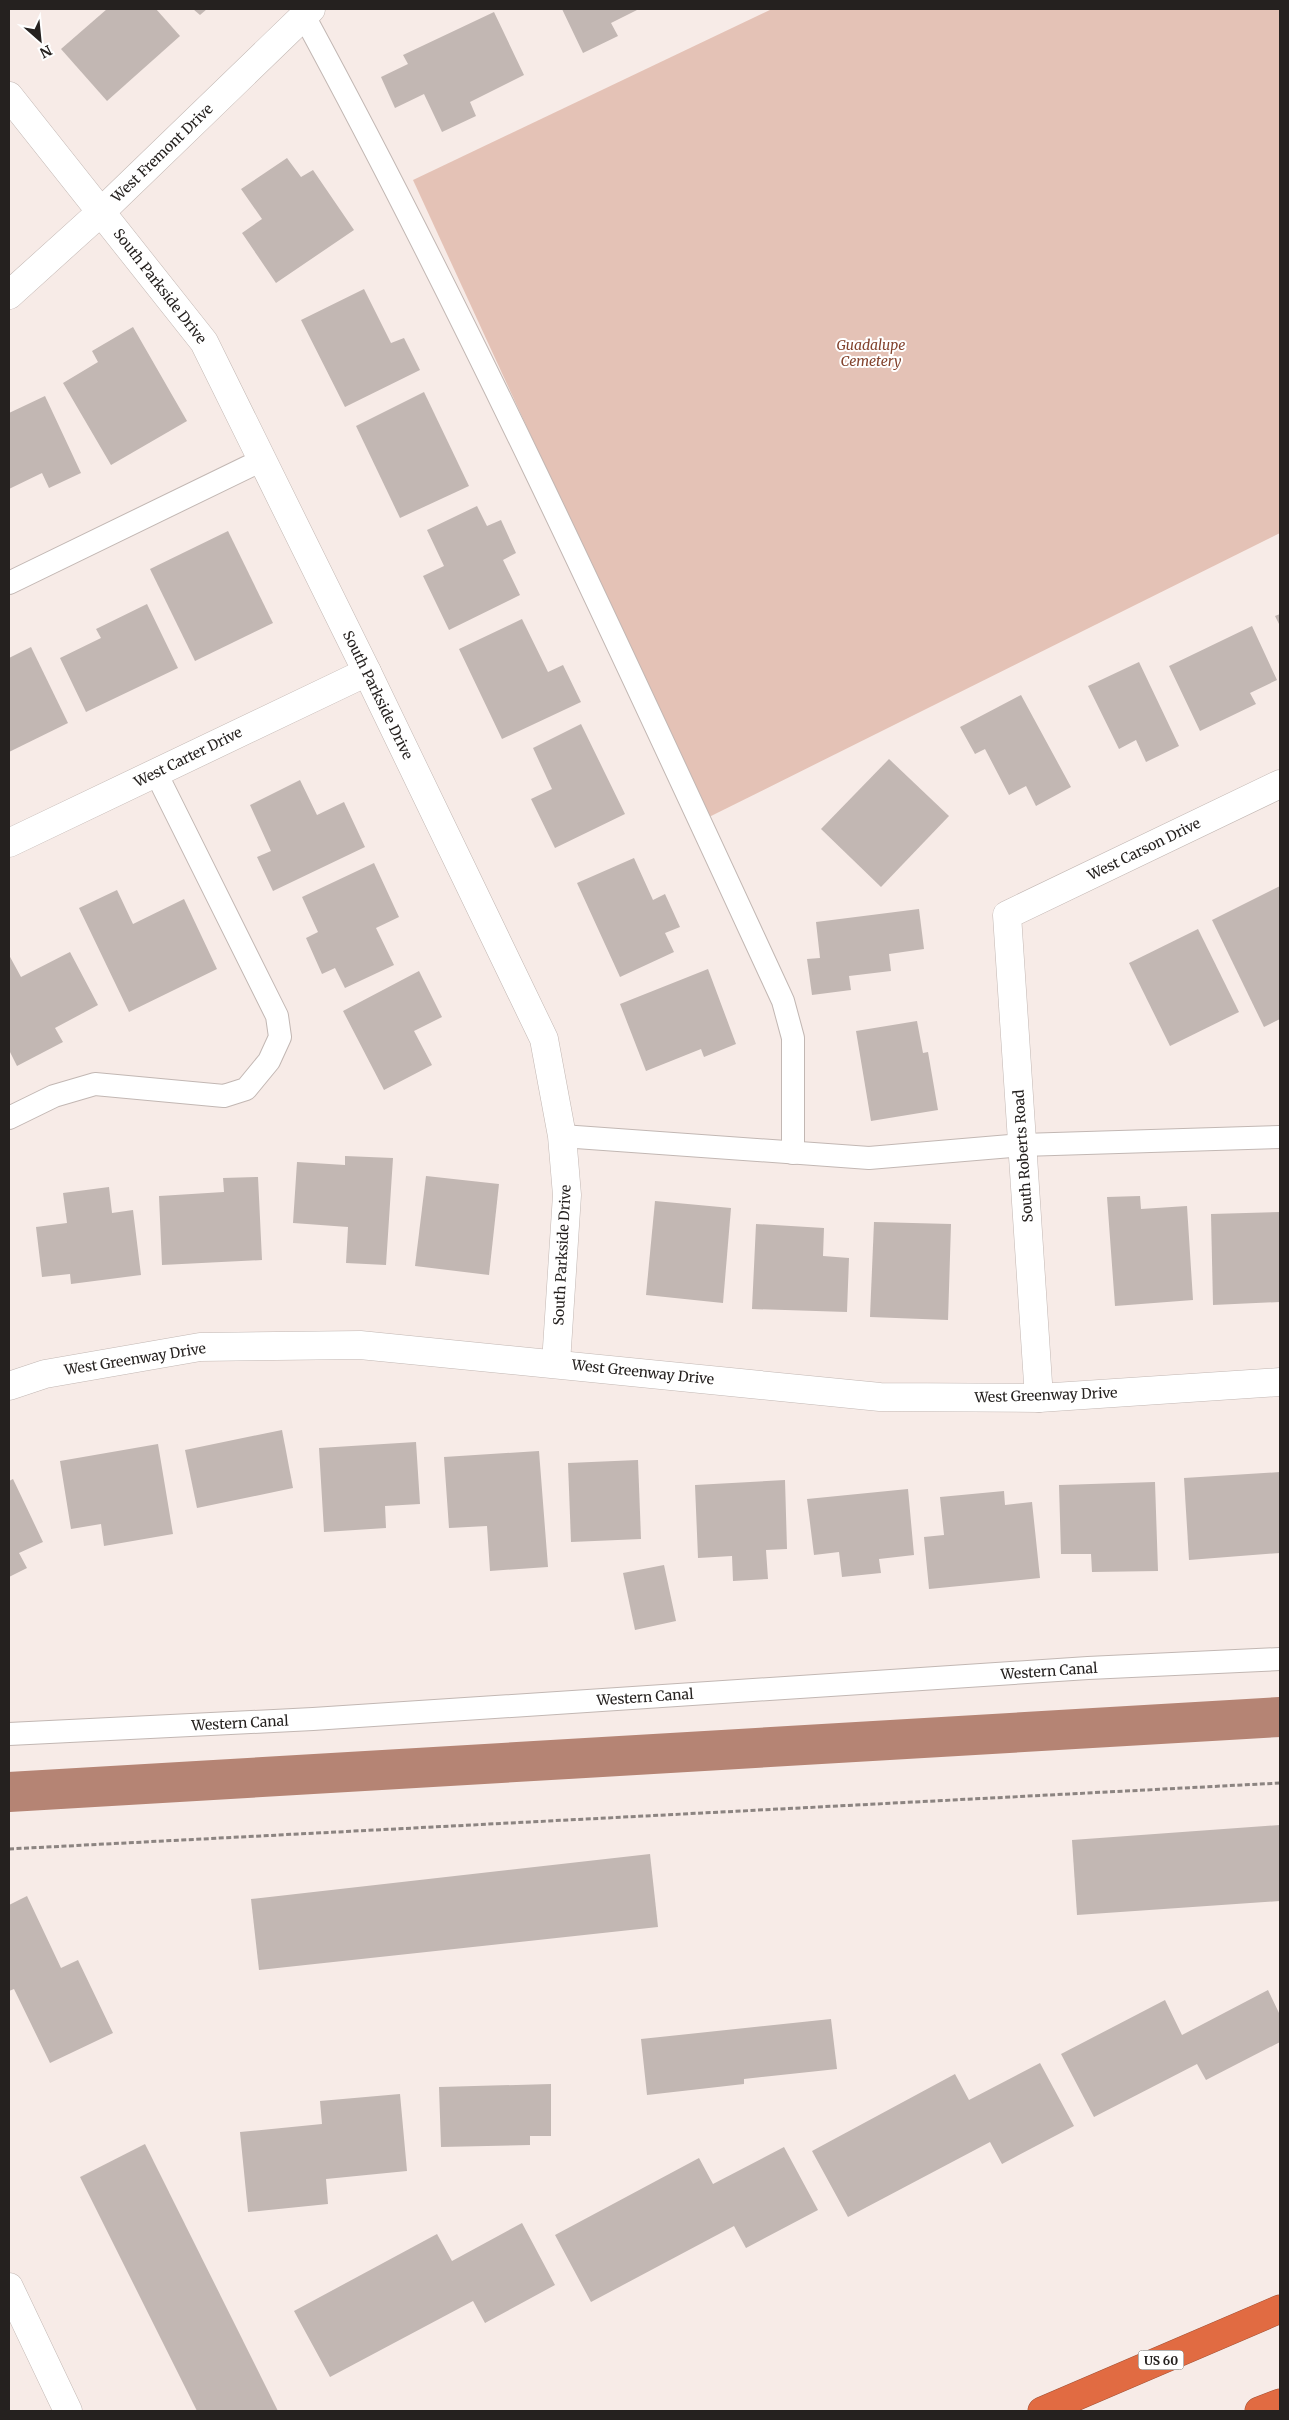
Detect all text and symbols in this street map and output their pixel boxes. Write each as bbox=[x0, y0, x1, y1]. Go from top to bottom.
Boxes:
north arrow bbox=[15, 15, 65, 65]
text: N bbox=[37, 41, 55, 62]
street label: West Fremont Drive bbox=[107, 100, 216, 207]
street label: South Parkside Drive bbox=[109, 225, 211, 347]
park label: Guadalupe Cemetery bbox=[837, 336, 905, 370]
street label: South Parkside Drive bbox=[339, 628, 417, 762]
street label: West Carter Drive bbox=[130, 723, 245, 791]
street label: West Carson Drive bbox=[1084, 814, 1203, 885]
street label: South Roberts Road bbox=[1009, 1088, 1037, 1223]
street label: South Parkside Drive bbox=[549, 1184, 575, 1326]
street label: West Greenway Drive bbox=[62, 1339, 207, 1379]
street label: West Greenway Drive bbox=[570, 1355, 715, 1388]
street label: West Greenway Drive bbox=[973, 1384, 1118, 1407]
street label: Western Canal bbox=[999, 1659, 1099, 1683]
street label: Western Canal bbox=[595, 1685, 695, 1709]
street label: Western Canal bbox=[190, 1711, 290, 1735]
road number: US 60 bbox=[1138, 2350, 1184, 2370]

